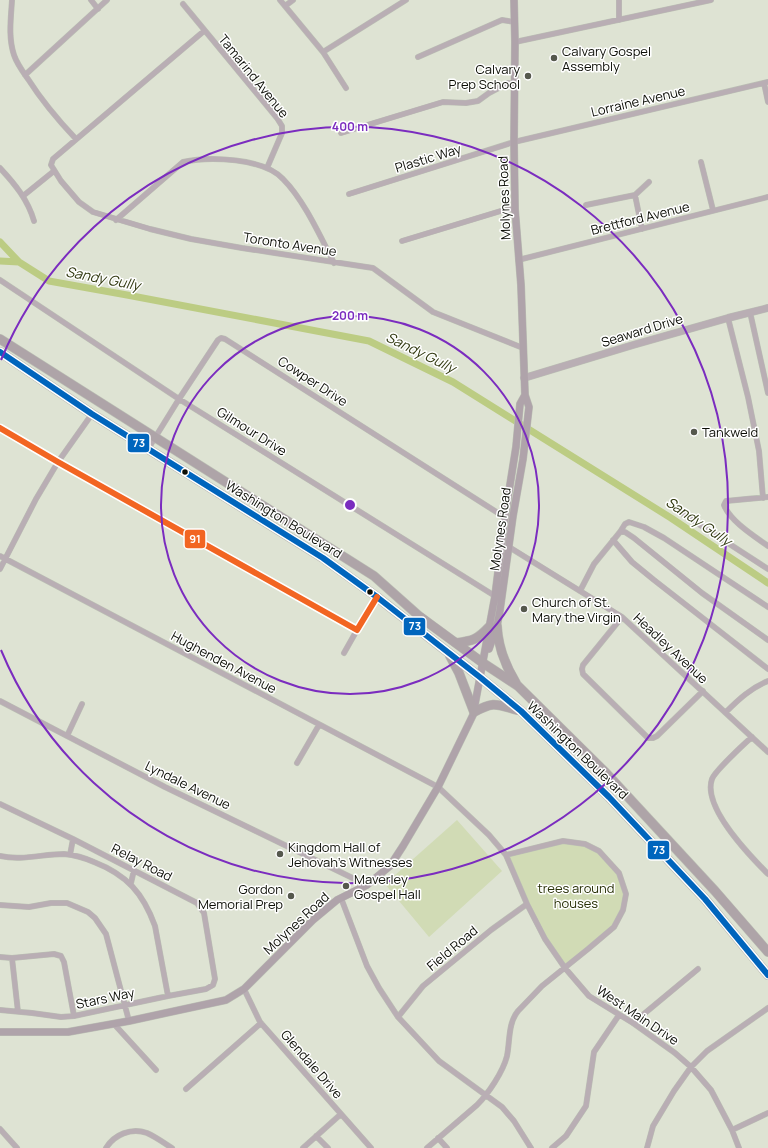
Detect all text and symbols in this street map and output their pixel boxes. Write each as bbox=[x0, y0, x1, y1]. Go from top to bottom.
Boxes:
street label: Tamarind Avenue bbox=[215, 30, 294, 122]
place label: Calvary Gospel Assembly bbox=[562, 42, 651, 75]
marker: Calvary Gospel Assembly bbox=[549, 53, 559, 63]
place label: Calvary Prep School bbox=[449, 60, 520, 93]
marker: Calvary Prep School bbox=[523, 71, 533, 81]
street label: Lorraine Avenue bbox=[589, 81, 687, 121]
text: 400 m bbox=[332, 118, 368, 135]
street label: Plastic Way bbox=[393, 139, 463, 177]
street label: Molynes Road bbox=[494, 156, 514, 240]
street label: Brettford Avenue bbox=[589, 197, 692, 239]
street label: Toronto Avenue bbox=[242, 228, 338, 260]
water label: Sandy Gully bbox=[64, 261, 144, 295]
text: 200 m bbox=[332, 307, 368, 324]
street label: Seaward Drive bbox=[599, 309, 685, 351]
water label: Sandy Gully bbox=[383, 327, 461, 378]
street label: Cowper Drive bbox=[275, 352, 352, 410]
street label: Gilmour Drive bbox=[214, 402, 291, 460]
place label: Tankweld bbox=[702, 423, 758, 441]
marker: Tankweld bbox=[689, 427, 699, 437]
line badge: 73 bbox=[127, 433, 150, 453]
text: 73 bbox=[133, 435, 145, 450]
unlabelled marker bbox=[180, 467, 190, 477]
street label: Washington Boulevard bbox=[222, 476, 346, 562]
street label: Molynes Road bbox=[485, 486, 515, 572]
water label: Sandy Gully bbox=[662, 492, 738, 551]
centre of rings bbox=[343, 498, 357, 512]
line badge: 91 bbox=[184, 529, 206, 549]
text: 91 bbox=[189, 531, 201, 546]
unlabelled marker bbox=[365, 587, 375, 597]
place label: Church of St. Mary the Virgin bbox=[532, 593, 621, 626]
marker: Church of St. Mary the Virgin bbox=[519, 604, 529, 614]
street label: Headley Avenue bbox=[630, 609, 712, 688]
line badge: 73 bbox=[403, 617, 426, 636]
text: 73 bbox=[409, 618, 421, 633]
street label: Hughenden Avenue bbox=[168, 627, 280, 698]
street label: Washington Boulevard bbox=[523, 697, 633, 803]
street label: Lyndale Avenue bbox=[142, 756, 234, 814]
place label: Kingdom Hall of Jehovah's Witnesses bbox=[288, 838, 413, 871]
street label: Relay Road bbox=[109, 839, 175, 885]
line badge: 73 bbox=[647, 840, 670, 860]
text: 73 bbox=[653, 842, 665, 857]
marker: Kingdom Hall of Jehovah's Witnesses bbox=[275, 849, 285, 859]
place label: Maverley Gospel Hall bbox=[354, 870, 421, 903]
park label: trees around houses bbox=[538, 879, 614, 912]
place label: Gordon Memorial Prep bbox=[198, 880, 283, 913]
marker: Maverley Gospel Hall bbox=[341, 881, 351, 891]
street label: Molynes Road bbox=[259, 888, 333, 958]
marker: Gordon Memorial Prep bbox=[286, 891, 296, 901]
street label: Field Road bbox=[423, 921, 481, 975]
street label: West Main Drive bbox=[593, 981, 683, 1049]
street label: Stars Way bbox=[74, 983, 136, 1013]
street label: Glendale Drive bbox=[277, 1026, 347, 1103]

